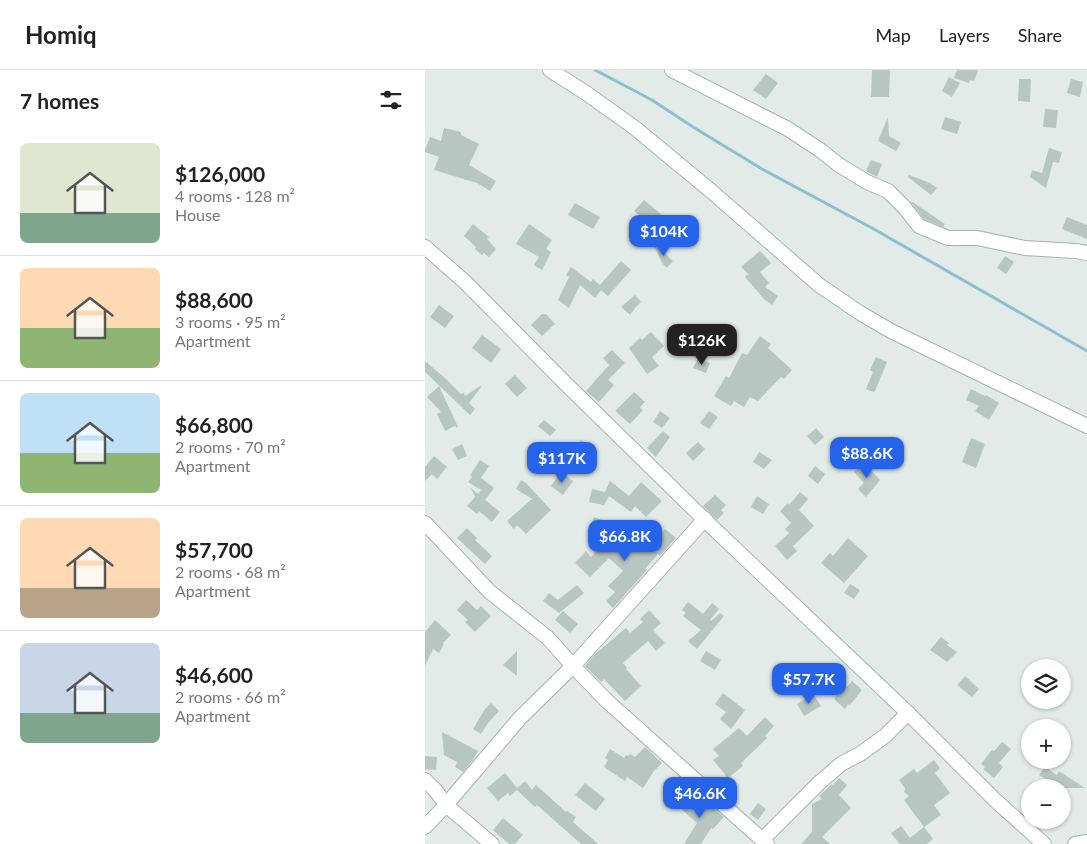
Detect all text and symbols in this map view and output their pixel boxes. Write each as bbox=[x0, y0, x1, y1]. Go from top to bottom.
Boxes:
text: Homiq bbox=[25, 20, 97, 49]
text: Map bbox=[875, 24, 911, 46]
text: Layers bbox=[939, 24, 990, 46]
text: Share bbox=[1018, 24, 1062, 46]
icon: filters bbox=[377, 86, 405, 114]
text: 7 homes bbox=[20, 88, 99, 113]
text: $126,000 bbox=[175, 161, 265, 186]
icon: home bbox=[60, 163, 120, 223]
text: 4 rooms · 128 m² bbox=[175, 186, 295, 205]
text: House bbox=[175, 205, 220, 224]
pin: $104K bbox=[629, 214, 699, 257]
text: $104K bbox=[640, 221, 688, 240]
text: $88,600 bbox=[175, 287, 253, 312]
icon: home bbox=[60, 288, 120, 348]
text: 3 rooms · 95 m² bbox=[175, 312, 286, 331]
pin: $126K bbox=[667, 324, 737, 366]
text: $126K bbox=[678, 330, 726, 349]
text: Apartment bbox=[175, 331, 250, 350]
text: $66,800 bbox=[175, 412, 253, 437]
icon: home bbox=[60, 413, 120, 473]
pin: $88.6K bbox=[826, 436, 908, 479]
text: 2 rooms · 70 m² bbox=[175, 437, 286, 456]
pin: $117K bbox=[527, 442, 597, 484]
text: $88.6K bbox=[841, 443, 893, 462]
text: $117K bbox=[538, 448, 586, 467]
text: Apartment bbox=[175, 456, 250, 475]
pin: $66.8K bbox=[584, 520, 666, 562]
text: $66.8K bbox=[599, 526, 651, 545]
text: $57,700 bbox=[175, 537, 253, 562]
icon: home bbox=[60, 538, 120, 598]
text: 2 rooms · 68 m² bbox=[175, 562, 286, 581]
text: Apartment bbox=[175, 581, 250, 600]
map controls bbox=[1021, 659, 1071, 829]
button: layers bbox=[1021, 659, 1071, 709]
text: $46,600 bbox=[175, 662, 253, 687]
pin: $57.7K bbox=[768, 662, 850, 705]
icon: home bbox=[60, 663, 120, 723]
text: $57.7K bbox=[783, 669, 835, 688]
text: 2 rooms · 66 m² bbox=[175, 687, 286, 706]
text: Apartment bbox=[175, 706, 250, 725]
button: + bbox=[1021, 719, 1071, 769]
pin: $46.6K bbox=[659, 776, 741, 819]
button: − bbox=[1021, 779, 1071, 829]
text: $46.6K bbox=[674, 783, 726, 802]

